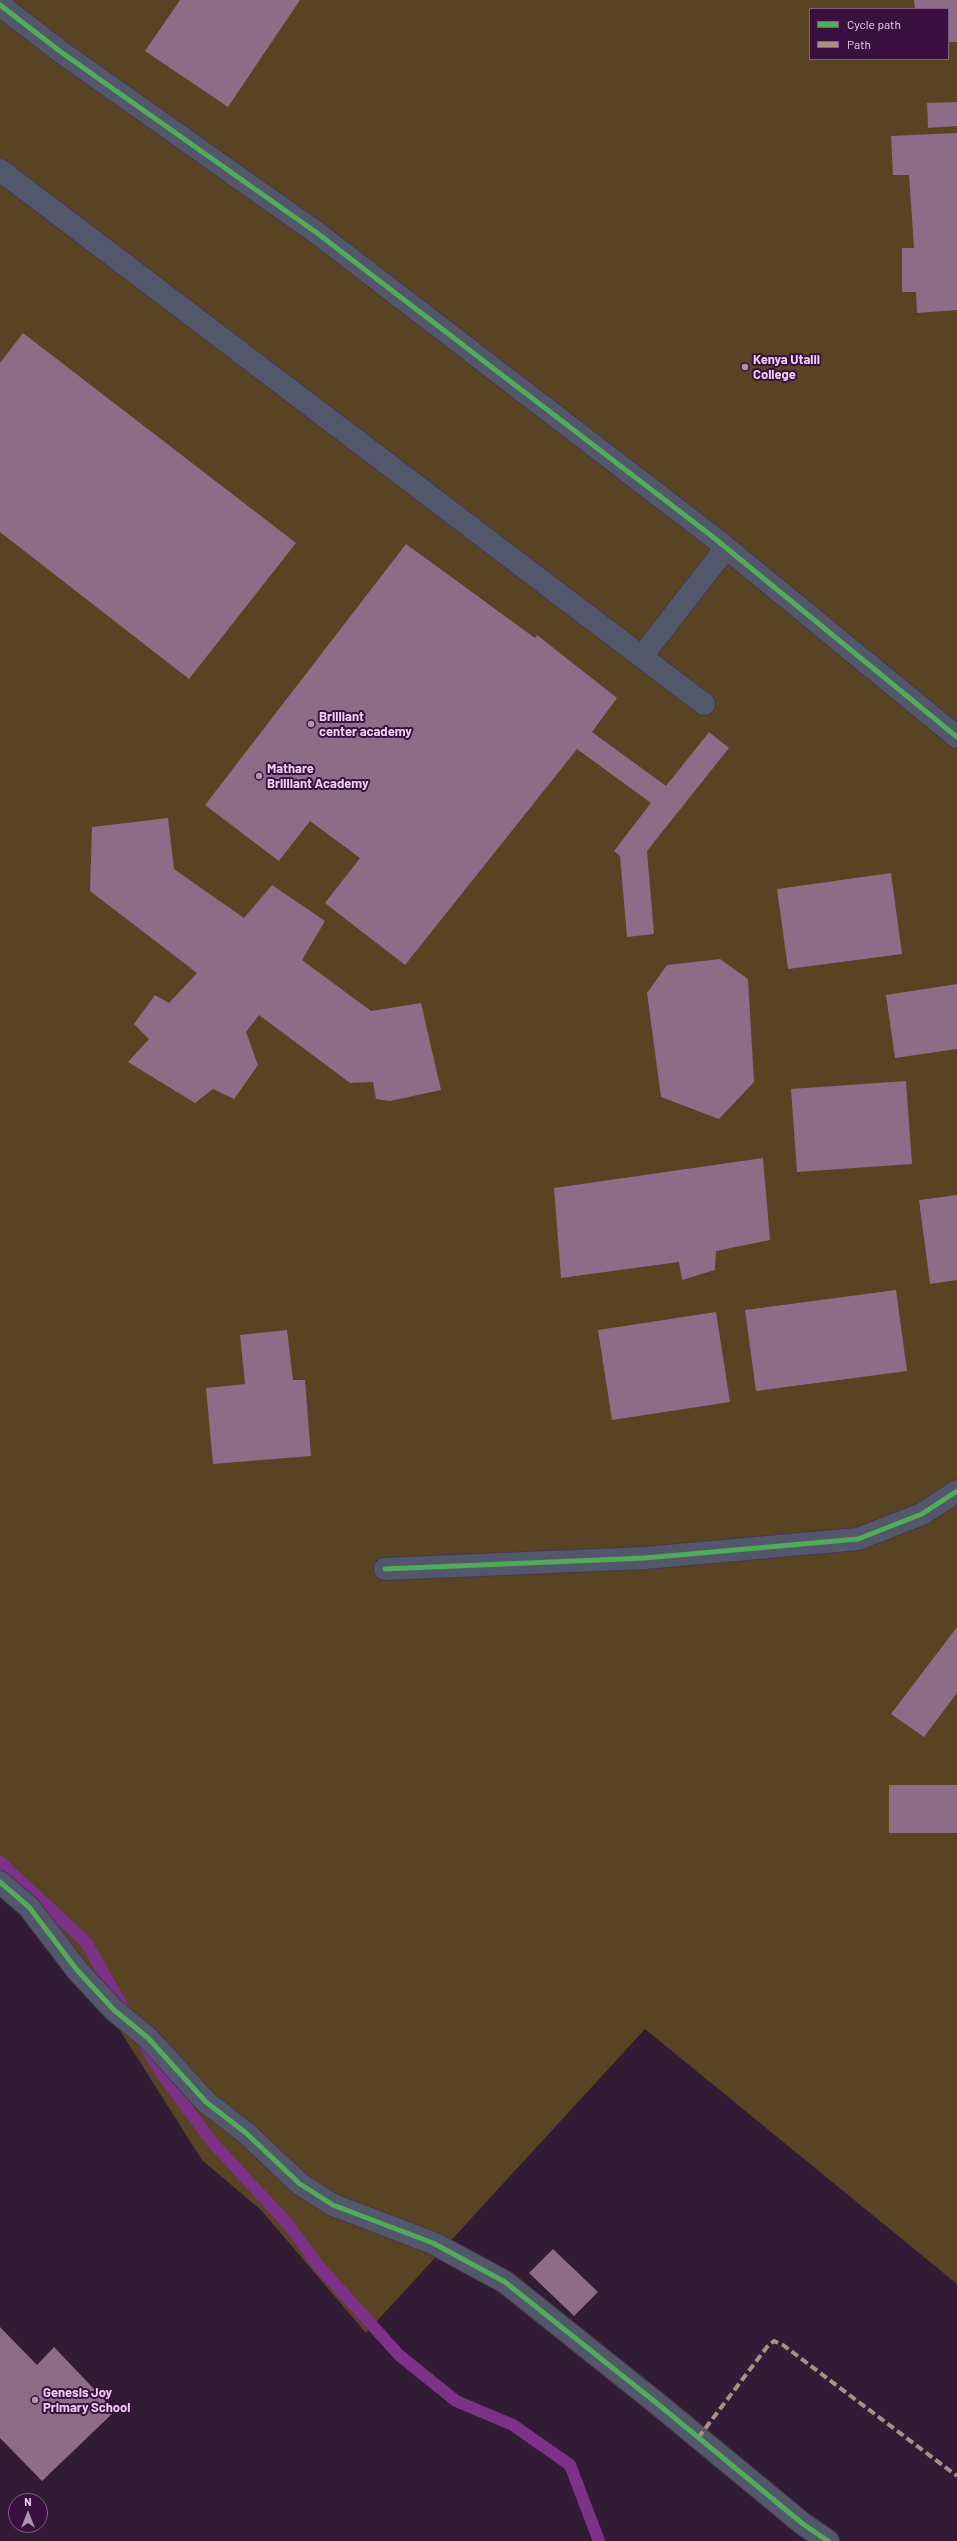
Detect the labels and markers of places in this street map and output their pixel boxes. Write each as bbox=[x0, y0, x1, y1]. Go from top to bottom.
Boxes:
place label: Kenya Utalii College bbox=[753, 352, 820, 383]
marker: Kenya Utalii College bbox=[740, 362, 750, 372]
place label: Brilliant center academy bbox=[319, 709, 412, 740]
marker: Brilliant center academy bbox=[306, 719, 316, 729]
place label: Mathare Brilliant Academy bbox=[267, 761, 368, 792]
marker: Mathare Brilliant Academy bbox=[254, 771, 264, 781]
place label: Genesis Joy Primary School bbox=[43, 2385, 130, 2416]
marker: Genesis Joy Primary School bbox=[30, 2395, 40, 2405]

